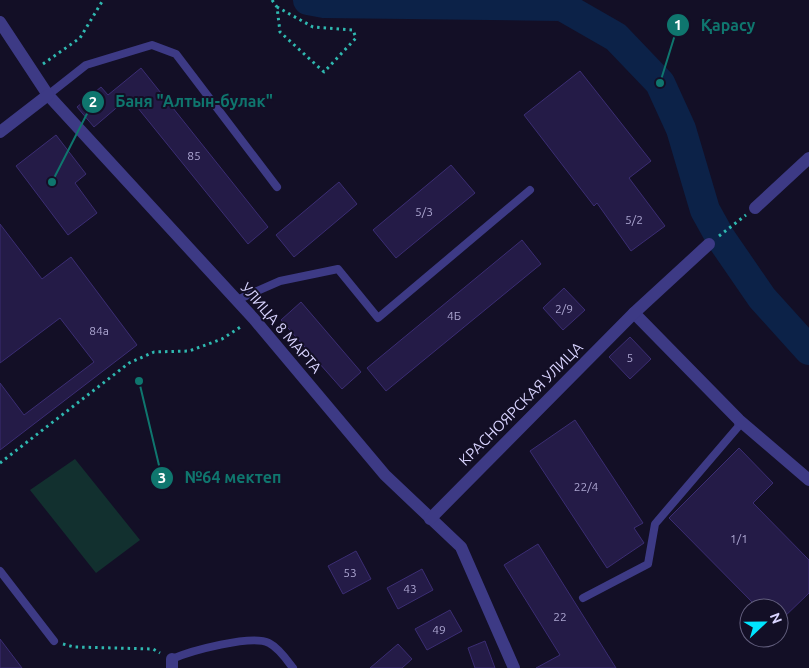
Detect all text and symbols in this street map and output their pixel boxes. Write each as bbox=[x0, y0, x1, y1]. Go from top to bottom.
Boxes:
callout: Қарасу bbox=[666, 10, 765, 41]
text: 1 bbox=[674, 16, 682, 33]
text: Қарасу bbox=[701, 16, 756, 34]
callout: Баня "Алтын-булак" bbox=[80, 86, 283, 117]
text: Баня "Алтын-булак" bbox=[115, 92, 273, 110]
text: 2 bbox=[89, 93, 97, 110]
house number: 85 bbox=[187, 149, 201, 162]
house number: 5/3 bbox=[415, 205, 433, 218]
house number: 5/2 bbox=[625, 213, 643, 226]
street label: УЛИЦА 8 МАРТА bbox=[238, 279, 325, 376]
house number: 2/9 bbox=[555, 302, 573, 315]
house number: 4Б bbox=[447, 309, 461, 322]
house number: 84а bbox=[89, 324, 109, 337]
street label: КРАСНОЯРСКАЯ УЛИЦА bbox=[455, 338, 586, 469]
house number: 5 bbox=[627, 351, 633, 364]
callout: №64 мектеп bbox=[149, 462, 291, 493]
text: №64 мектеп bbox=[185, 468, 282, 486]
text: 3 bbox=[158, 469, 166, 486]
house number: 22/4 bbox=[574, 480, 599, 493]
house number: 1/1 bbox=[730, 532, 748, 545]
house number: 53 bbox=[343, 566, 357, 579]
house number: 43 bbox=[403, 582, 417, 595]
north arrow bbox=[739, 598, 789, 648]
house number: 22 bbox=[553, 610, 567, 623]
text: N bbox=[767, 610, 785, 626]
house number: 49 bbox=[432, 623, 446, 636]

